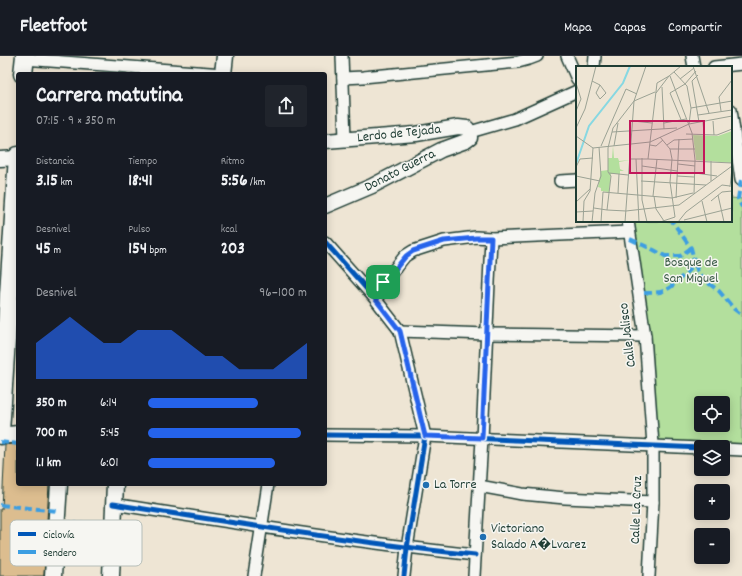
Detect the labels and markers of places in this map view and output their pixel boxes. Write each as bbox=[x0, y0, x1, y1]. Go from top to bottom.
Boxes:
pin bbox=[366, 265, 400, 299]
place label: La Torre bbox=[434, 475, 477, 495]
marker: La Torre bbox=[421, 480, 431, 490]
place label: Victoriano Salado A�Lvarez bbox=[491, 519, 587, 555]
marker: Victoriano Salado A�Lvarez bbox=[478, 532, 488, 542]

